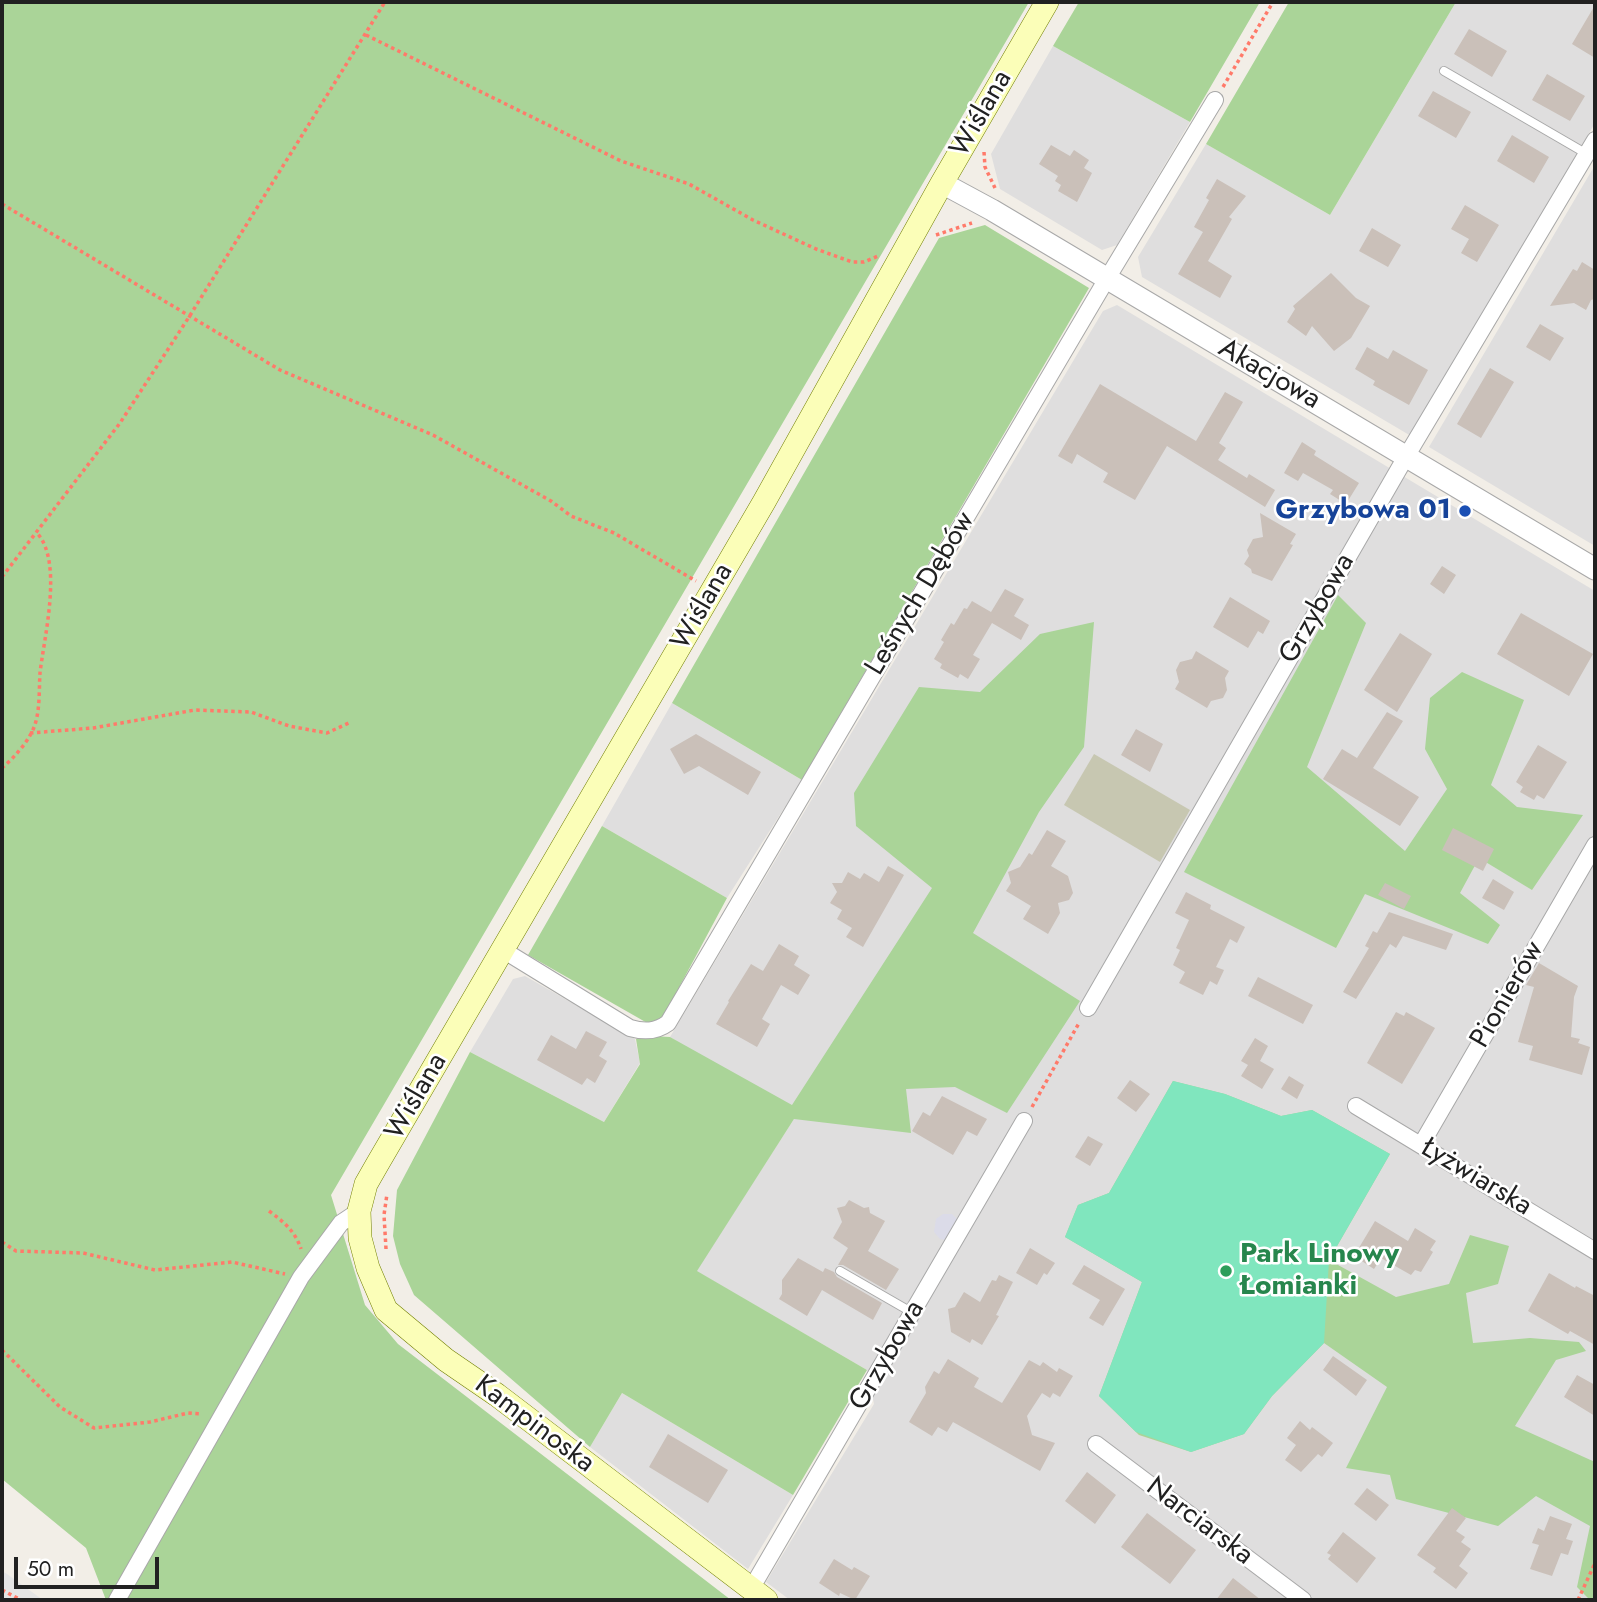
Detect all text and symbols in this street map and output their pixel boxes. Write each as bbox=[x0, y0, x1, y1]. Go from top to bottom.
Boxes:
street label: Wiślana bbox=[944, 65, 1020, 163]
street label: Akacjowa bbox=[1212, 332, 1326, 418]
place label: Grzybowa 01 bbox=[1275, 494, 1451, 528]
marker: Grzybowa 01 bbox=[1457, 503, 1473, 519]
street label: Leśnych Dębów bbox=[859, 506, 983, 682]
street label: Grzybowa bbox=[1273, 548, 1363, 670]
street label: Wiślana bbox=[665, 558, 741, 656]
street label: Pionierów bbox=[1464, 936, 1552, 1054]
street label: Wiślana bbox=[379, 1048, 455, 1146]
street label: Łyżwiarska bbox=[1415, 1132, 1537, 1224]
place label: Park Linowy Łomianki bbox=[1240, 1238, 1399, 1304]
marker: Park Linowy Łomianki bbox=[1218, 1263, 1234, 1279]
street label: Grzybowa bbox=[843, 1295, 933, 1417]
street label: Kampinoska bbox=[467, 1369, 601, 1481]
street label: Narciarska bbox=[1139, 1471, 1259, 1573]
scale bar bbox=[18, 1542, 163, 1586]
text: 50 m bbox=[27, 1554, 74, 1584]

